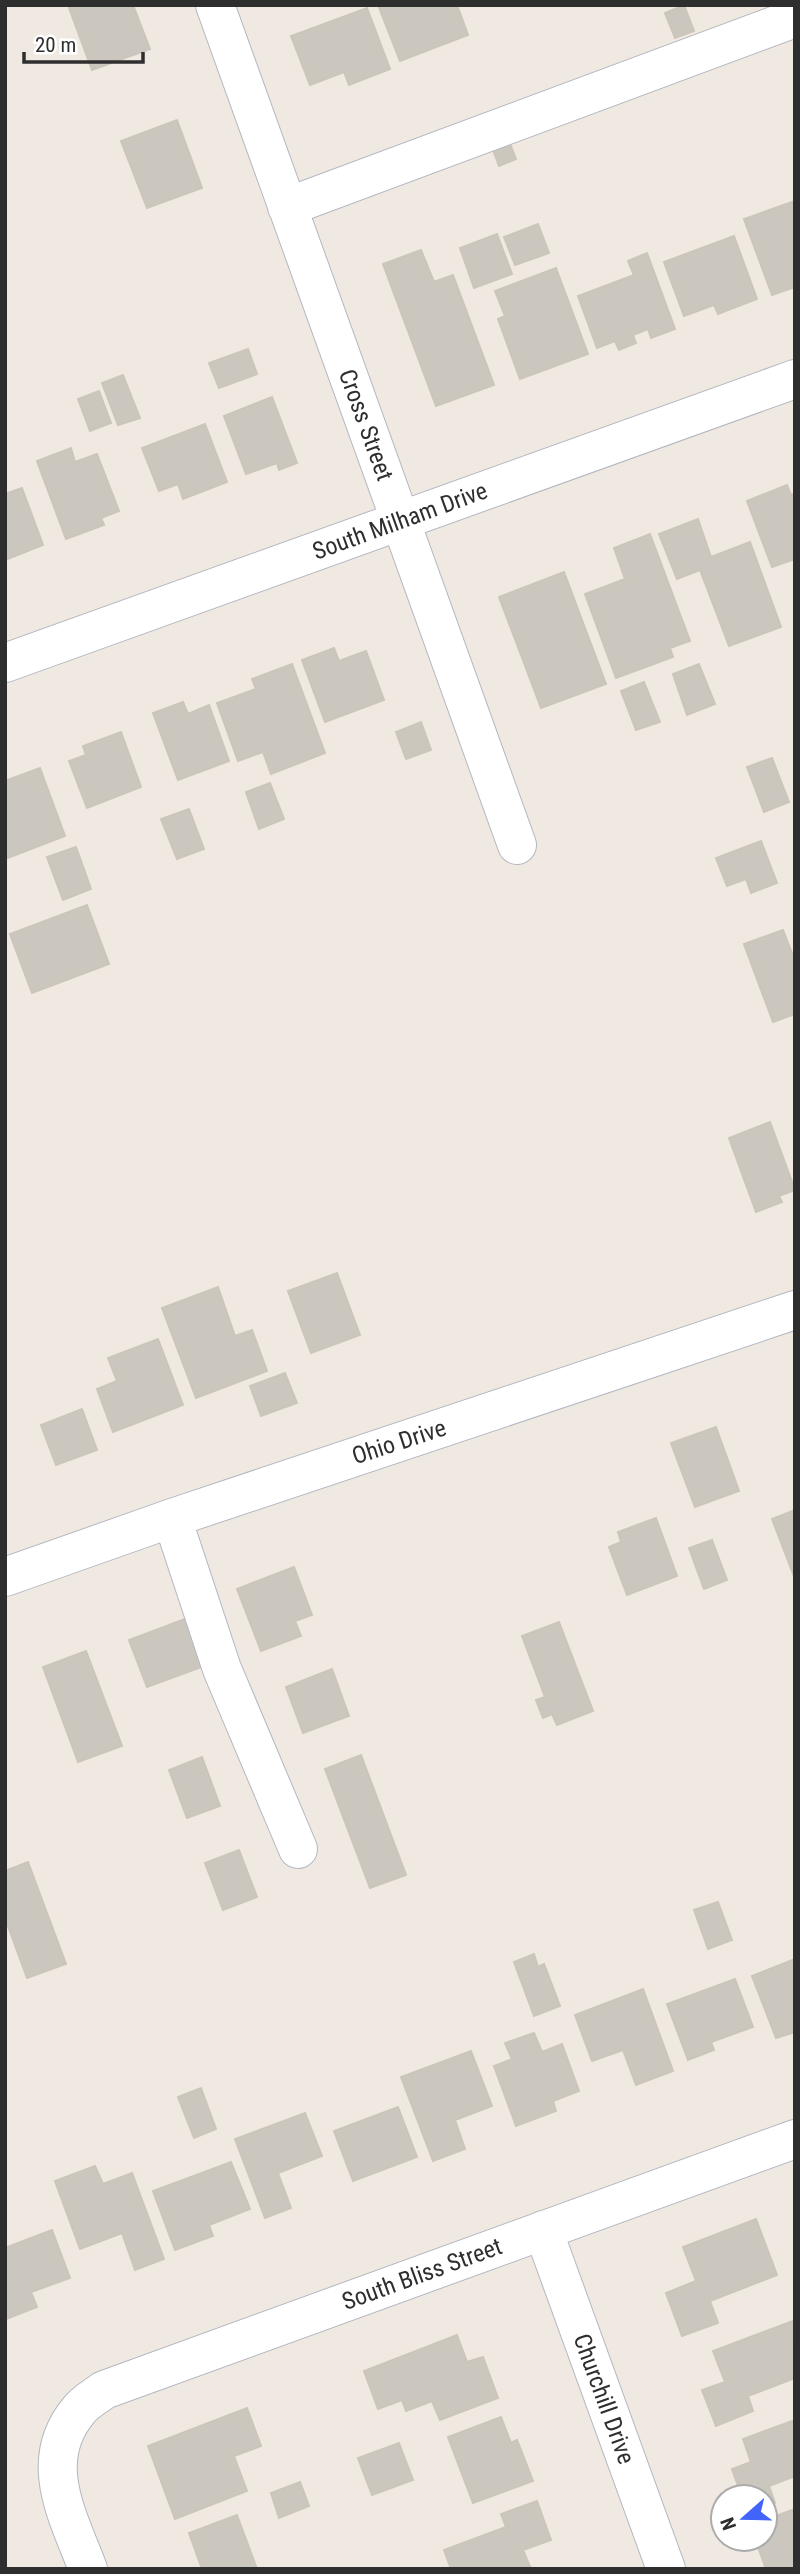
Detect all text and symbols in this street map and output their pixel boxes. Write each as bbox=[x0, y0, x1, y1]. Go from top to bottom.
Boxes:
scale bar bbox=[24, 21, 144, 65]
text: 20 m bbox=[35, 33, 76, 57]
street label: Cross Street bbox=[333, 366, 399, 484]
street label: South Milham Drive bbox=[309, 476, 491, 566]
street label: Ohio Drive bbox=[349, 1414, 449, 1470]
street label: South Bliss Street bbox=[338, 2232, 506, 2316]
street label: Churchill Drive bbox=[568, 2330, 640, 2468]
north arrow bbox=[709, 2483, 779, 2553]
text: N bbox=[716, 2514, 741, 2533]

